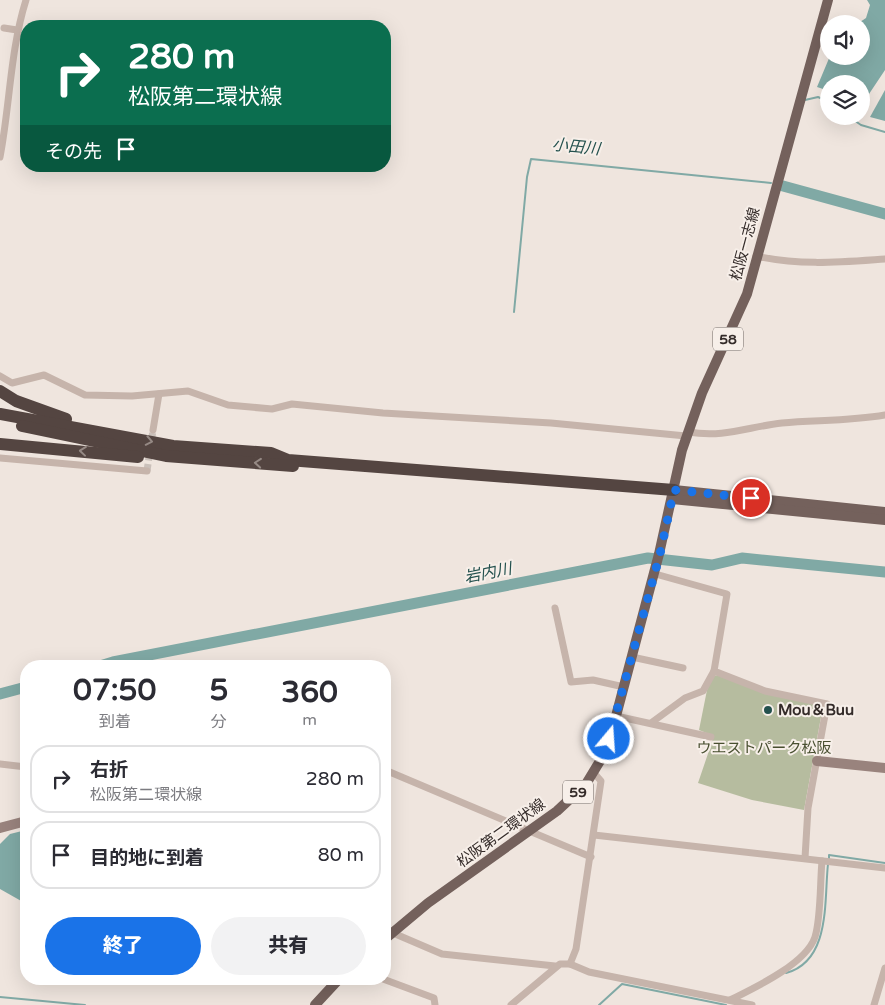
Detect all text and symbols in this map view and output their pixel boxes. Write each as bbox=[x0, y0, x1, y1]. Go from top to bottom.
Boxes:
map controls bbox=[820, 15, 870, 125]
button: sound bbox=[820, 15, 870, 65]
text: 280 m bbox=[128, 36, 235, 78]
icon: right bbox=[45, 40, 110, 105]
button: layers bbox=[820, 75, 870, 125]
text: 松阪第二環状線 bbox=[128, 84, 282, 110]
icon: arrive bbox=[112, 135, 140, 163]
water label: 小田川 bbox=[551, 135, 603, 160]
text: その先 bbox=[45, 141, 102, 163]
street label: 松阪一志線 bbox=[727, 205, 763, 283]
road number: 58 bbox=[713, 328, 743, 350]
one-way arrow bbox=[145, 436, 154, 446]
one-way arrow bbox=[78, 446, 86, 457]
one-way arrow bbox=[253, 458, 261, 469]
pin bbox=[730, 477, 772, 519]
icon: arrive bbox=[737, 484, 765, 512]
water label: 岩内川 bbox=[463, 558, 515, 587]
text: 07:50 bbox=[73, 672, 156, 709]
text: 5 bbox=[209, 672, 228, 709]
text: 360 bbox=[281, 674, 338, 711]
place label: Mou＆Buu bbox=[778, 701, 854, 719]
marker: Mou＆Buu bbox=[762, 704, 774, 716]
text: m bbox=[302, 710, 317, 730]
text: 到着 bbox=[99, 712, 131, 732]
text: 分 bbox=[211, 712, 227, 732]
position arrow bbox=[582, 712, 634, 764]
park label: ウエストパーク松阪 bbox=[696, 739, 832, 757]
text: 右折 bbox=[90, 759, 128, 781]
icon: right bbox=[47, 765, 75, 793]
text: 280 m bbox=[306, 768, 364, 790]
road number: 59 bbox=[563, 780, 593, 804]
text: 松阪第二環状線 bbox=[90, 785, 202, 805]
street label: 松阪第二環状線 bbox=[453, 795, 549, 871]
icon: arrive bbox=[47, 841, 75, 869]
text: 80 m bbox=[318, 844, 364, 866]
text: 目的地に到着 bbox=[90, 847, 204, 869]
button: 終了 bbox=[45, 917, 201, 975]
button: 共有 bbox=[211, 917, 366, 975]

